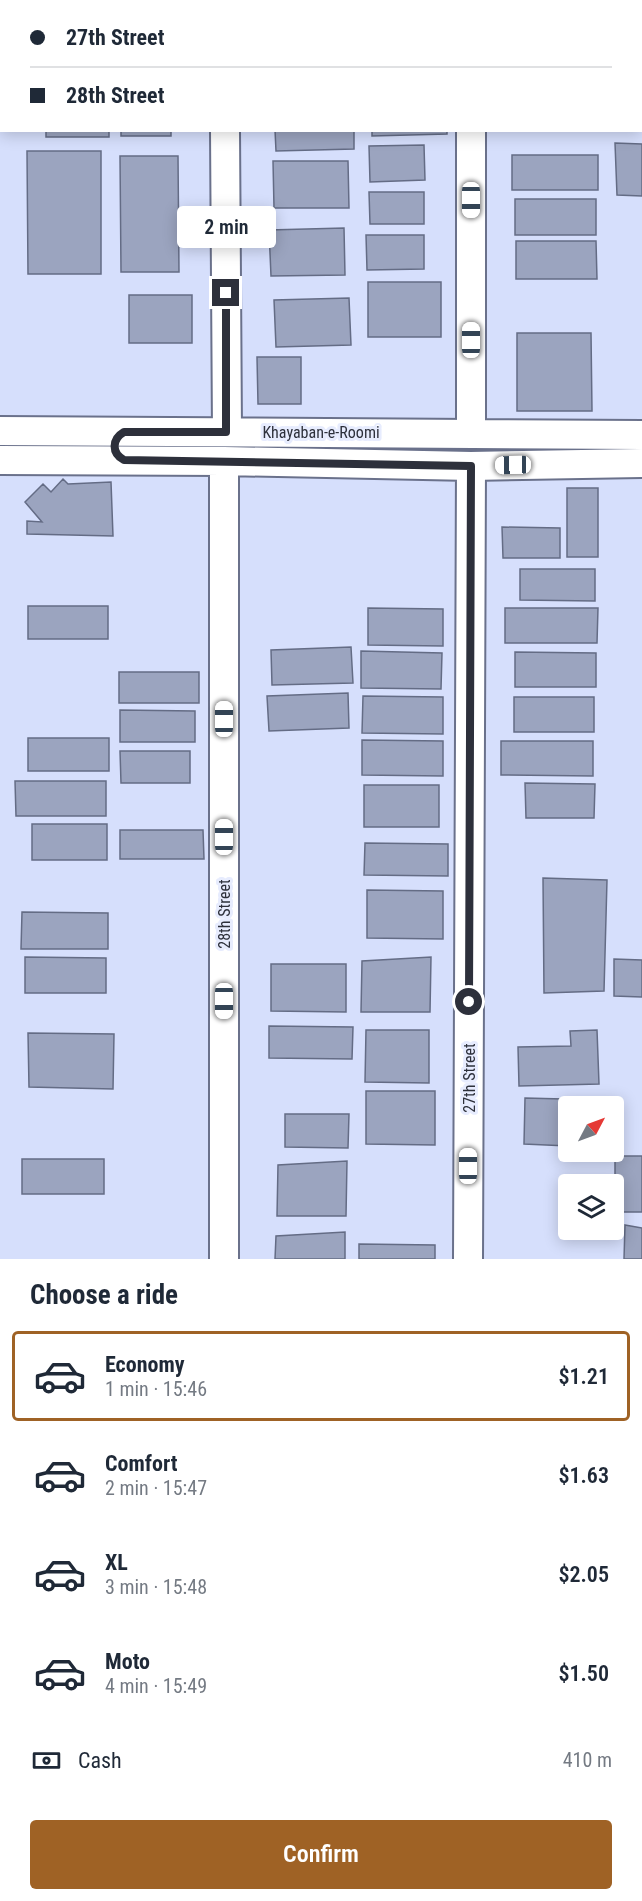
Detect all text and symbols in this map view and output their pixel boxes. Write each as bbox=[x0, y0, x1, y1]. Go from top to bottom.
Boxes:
text: 27th Street bbox=[66, 25, 164, 50]
text: 28th Street bbox=[66, 83, 164, 108]
car bbox=[462, 182, 480, 218]
callout: 2 min bbox=[176, 206, 276, 248]
text: 2 min bbox=[204, 215, 249, 239]
route end bbox=[212, 279, 239, 306]
car bbox=[462, 322, 480, 358]
street label: Khayaban-e-Roomi bbox=[262, 423, 380, 442]
car bbox=[495, 456, 531, 474]
car bbox=[215, 701, 233, 737]
car bbox=[215, 819, 233, 855]
street label: 28th Street bbox=[215, 879, 234, 949]
car bbox=[215, 983, 233, 1019]
route start bbox=[455, 988, 482, 1015]
street label: 27th Street bbox=[460, 1043, 479, 1113]
north arrow bbox=[558, 1096, 624, 1162]
map controls bbox=[558, 1096, 624, 1240]
car bbox=[459, 1148, 477, 1184]
button: layers bbox=[558, 1174, 624, 1240]
text: Choose a ride bbox=[30, 1279, 178, 1311]
icon: car bbox=[33, 1349, 87, 1403]
text: Economy bbox=[105, 1352, 185, 1377]
text: $1.21 bbox=[558, 1364, 609, 1389]
text: 1 min · 15:46 bbox=[105, 1377, 207, 1401]
icon: car bbox=[33, 1448, 87, 1502]
text: Comfort bbox=[105, 1451, 178, 1476]
text: $1.63 bbox=[558, 1463, 609, 1488]
text: 2 min · 15:47 bbox=[105, 1476, 207, 1500]
icon: car bbox=[33, 1547, 87, 1601]
text: XL bbox=[105, 1550, 128, 1575]
text: $2.05 bbox=[558, 1562, 609, 1587]
text: 3 min · 15:48 bbox=[105, 1575, 207, 1599]
icon: car bbox=[33, 1646, 87, 1700]
text: Moto bbox=[105, 1649, 150, 1674]
text: $1.50 bbox=[558, 1661, 609, 1686]
text: 4 min · 15:49 bbox=[105, 1674, 207, 1698]
icon: cash bbox=[30, 1744, 63, 1777]
text: Cash bbox=[78, 1748, 122, 1773]
text: 410 m bbox=[563, 1748, 612, 1772]
button: Confirm bbox=[30, 1820, 612, 1889]

